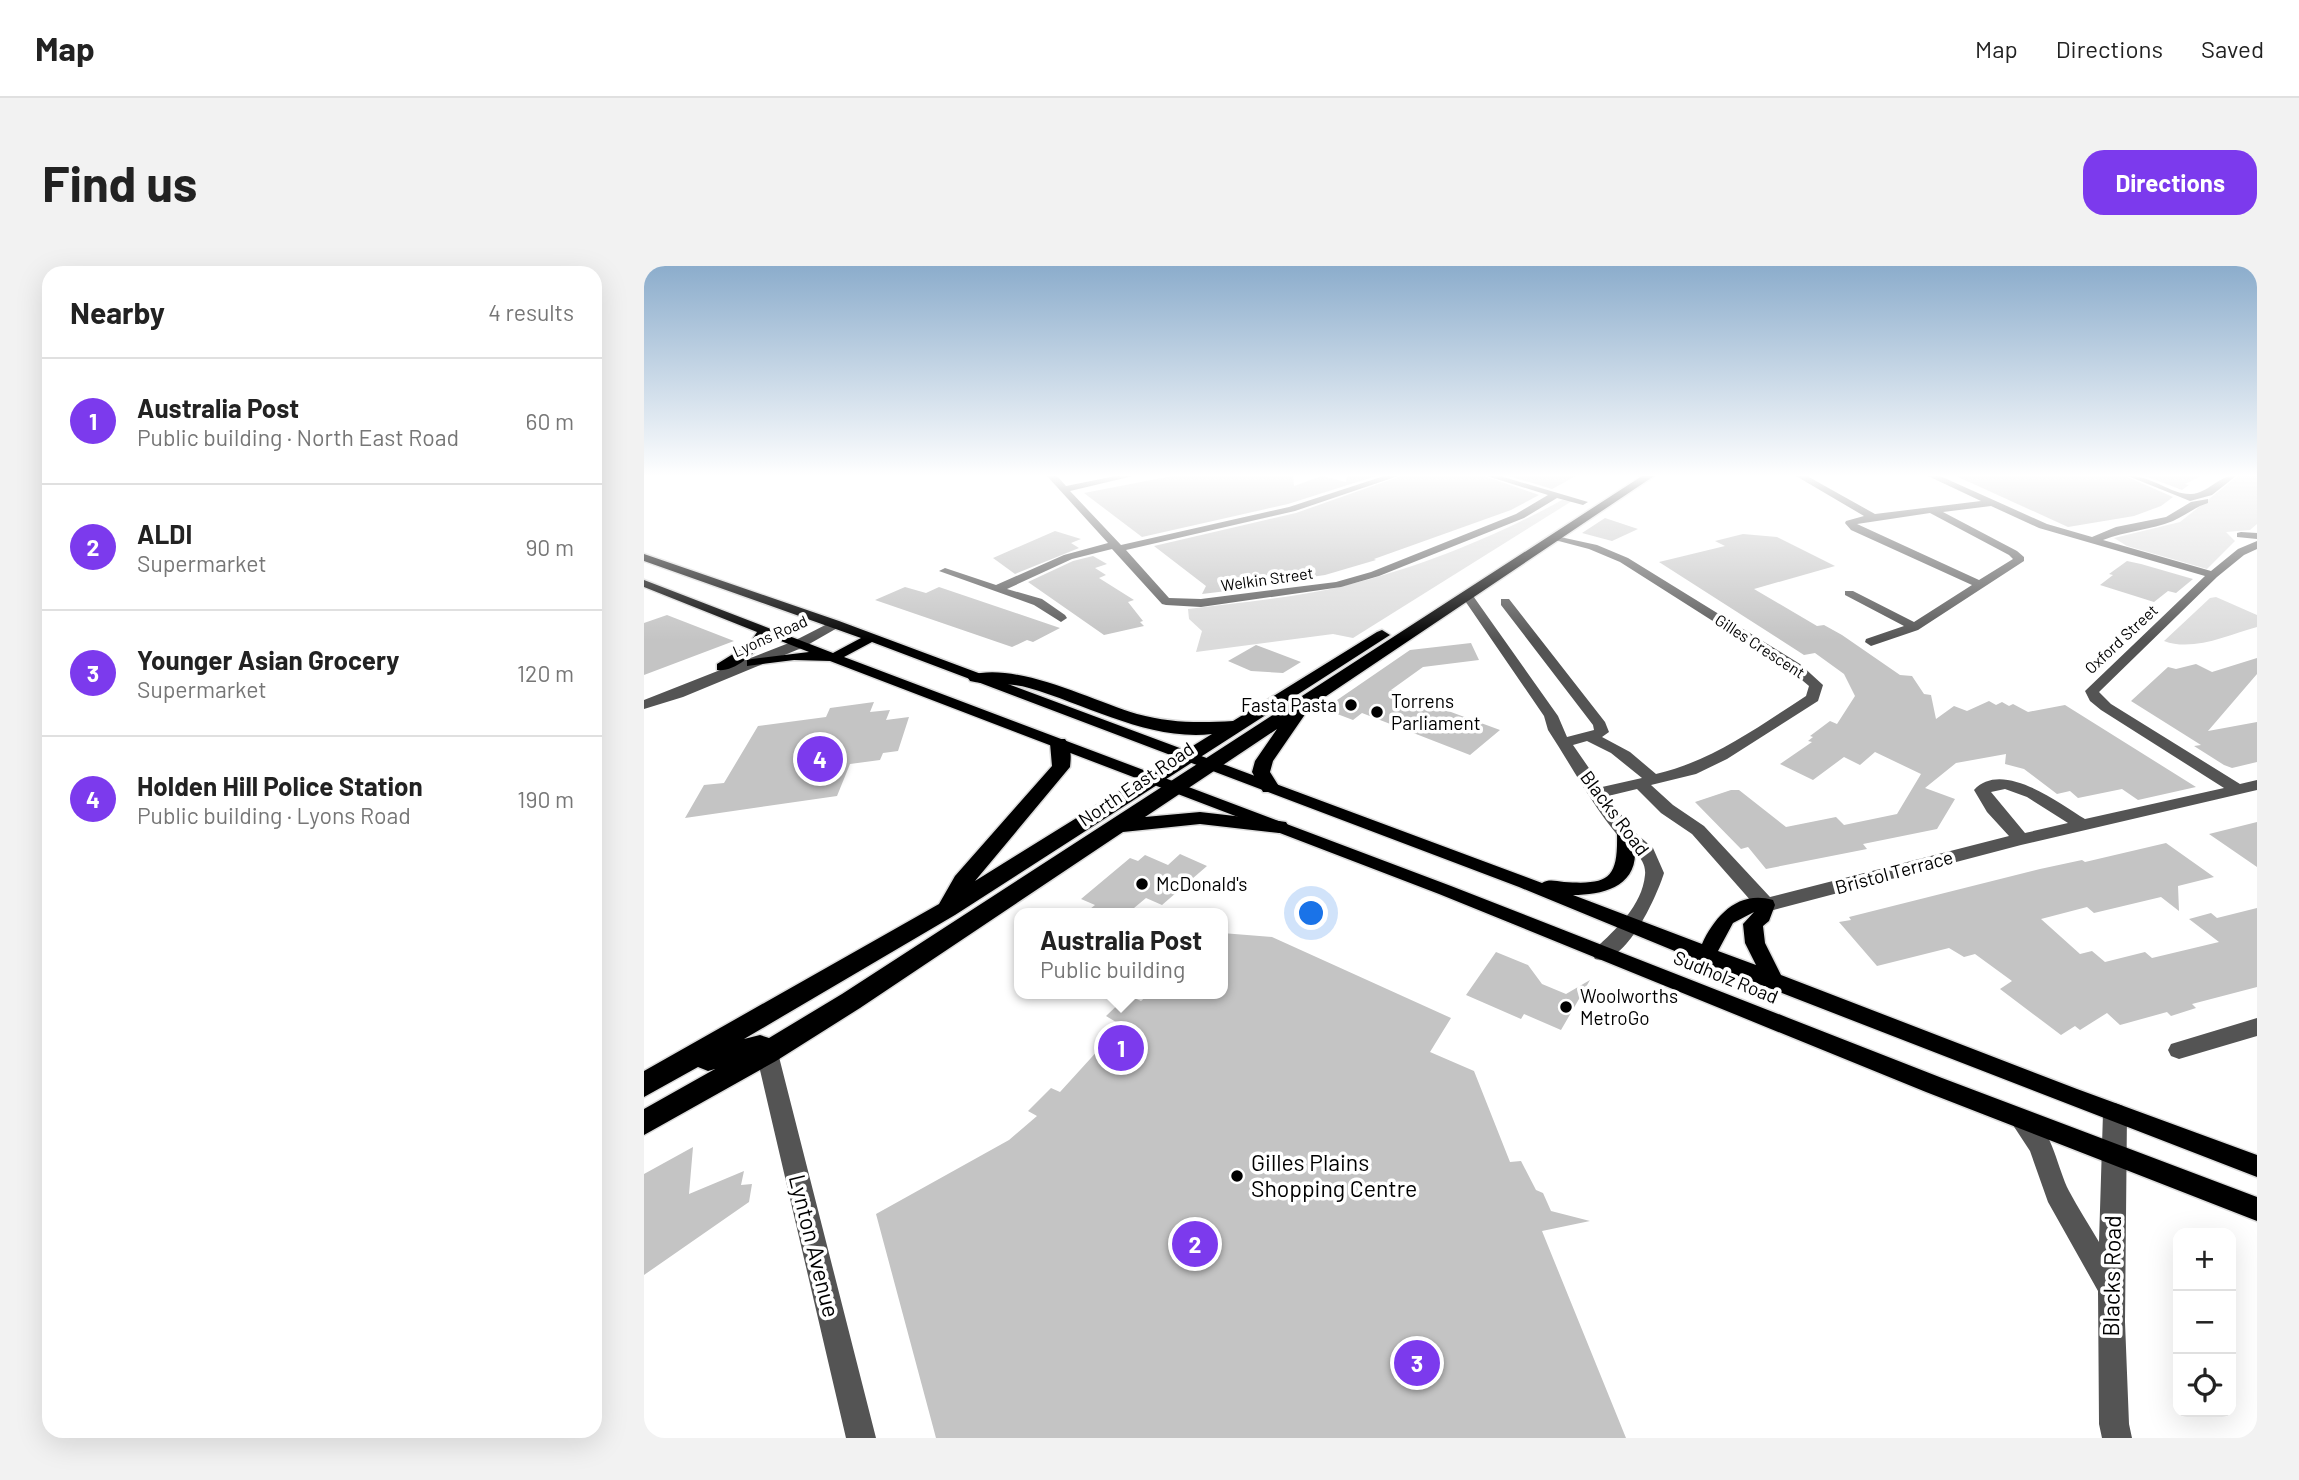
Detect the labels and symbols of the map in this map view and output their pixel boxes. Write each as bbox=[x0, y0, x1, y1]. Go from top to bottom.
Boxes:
street label: Welkin Street bbox=[1220, 563, 1314, 594]
street label: Oxford Street bbox=[2080, 600, 2161, 677]
street label: Gilles Crescent bbox=[1712, 609, 1809, 682]
street label: Lyons Road bbox=[730, 611, 810, 660]
place label: Torrens Parliament bbox=[1391, 689, 1481, 734]
place label: Fasta Pasta bbox=[1241, 693, 1337, 716]
marker: Fasta Pasta bbox=[1343, 697, 1359, 713]
marker: Torrens Parliament bbox=[1369, 704, 1385, 720]
pin: 4 bbox=[797, 733, 843, 785]
street label: North East Road bbox=[1074, 736, 1198, 831]
street label: Blacks Road bbox=[1576, 766, 1655, 860]
street label: Bristol Terrace bbox=[1832, 845, 1955, 898]
place label: McDonald's bbox=[1156, 872, 1247, 895]
marker: McDonald's bbox=[1134, 876, 1150, 892]
your location bbox=[1294, 896, 1328, 930]
street label: Sudholz Road bbox=[1671, 945, 1782, 1008]
place label: Woolworths MetroGo bbox=[1580, 984, 1678, 1029]
marker: Woolworths MetroGo bbox=[1558, 999, 1574, 1015]
pin: 1 bbox=[1098, 1022, 1144, 1074]
place label: Gilles Plains Shopping Centre bbox=[1251, 1148, 1417, 1202]
marker: Gilles Plains Shopping Centre bbox=[1229, 1168, 1245, 1184]
street label: Lynton Avenue bbox=[784, 1171, 846, 1320]
street label: Blacks Road bbox=[2096, 1215, 2126, 1337]
pin: 2 bbox=[1172, 1218, 1218, 1270]
pin: 3 bbox=[1394, 1337, 1440, 1389]

